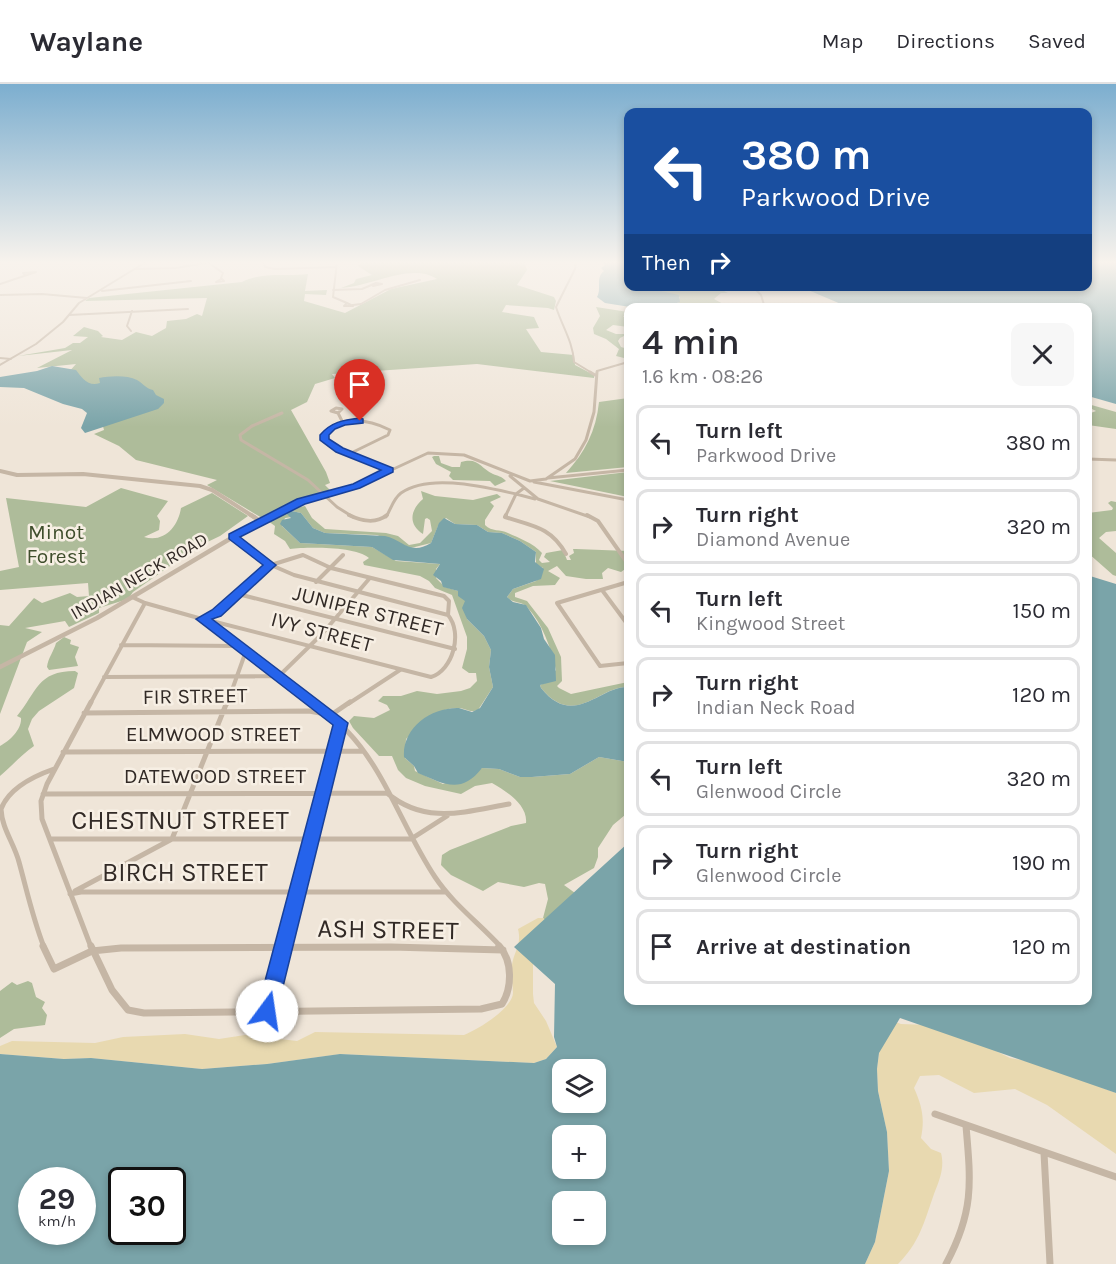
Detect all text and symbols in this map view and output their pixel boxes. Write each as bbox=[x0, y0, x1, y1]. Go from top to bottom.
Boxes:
text: Waylane bbox=[30, 25, 143, 58]
text: Map bbox=[822, 29, 863, 53]
text: Directions bbox=[896, 29, 995, 53]
text: Saved bbox=[1028, 29, 1086, 53]
text: 380 m bbox=[741, 130, 871, 180]
icon: left bbox=[642, 132, 720, 210]
text: Parkwood Drive bbox=[741, 181, 930, 213]
icon: right bbox=[703, 246, 736, 279]
text: Then bbox=[642, 250, 691, 276]
text: 4 min bbox=[642, 321, 740, 363]
button: close bbox=[1011, 323, 1074, 386]
pin bbox=[334, 359, 385, 421]
text: 1.6 km · 08:26 bbox=[642, 365, 763, 388]
icon: arrive bbox=[343, 368, 376, 401]
text: Turn left bbox=[696, 418, 783, 444]
icon: left bbox=[645, 426, 678, 459]
text: 380 m bbox=[1006, 430, 1071, 456]
text: Parkwood Drive bbox=[696, 444, 836, 467]
text: Turn right bbox=[696, 502, 799, 528]
icon: right bbox=[645, 510, 678, 543]
text: 320 m bbox=[1006, 514, 1071, 540]
park label: Minot Forest bbox=[26, 520, 86, 568]
street label: INDIAN NECK ROAD bbox=[66, 528, 212, 624]
text: Diamond Avenue bbox=[696, 528, 850, 551]
street label: JUNIPER STREET bbox=[290, 581, 446, 641]
text: Turn left bbox=[696, 586, 783, 612]
icon: left bbox=[645, 594, 678, 627]
text: 150 m bbox=[1012, 598, 1071, 624]
street label: IVY STREET bbox=[268, 607, 376, 657]
text: Kingwood Street bbox=[696, 612, 845, 635]
text: Turn right bbox=[696, 670, 799, 696]
icon: right bbox=[645, 678, 678, 711]
text: 120 m bbox=[1012, 682, 1071, 708]
street label: FIR STREET bbox=[142, 683, 248, 709]
text: Indian Neck Road bbox=[696, 696, 856, 719]
street label: ELMWOOD STREET bbox=[126, 722, 301, 746]
text: Turn left bbox=[696, 754, 783, 780]
icon: left bbox=[645, 762, 678, 795]
street label: DATEWOOD STREET bbox=[124, 764, 307, 788]
text: 320 m bbox=[1006, 766, 1071, 792]
text: Glenwood Circle bbox=[696, 780, 841, 803]
street label: CHESTNUT STREET bbox=[71, 805, 289, 836]
text: Turn right bbox=[696, 838, 799, 864]
icon: right bbox=[645, 846, 678, 879]
text: 190 m bbox=[1012, 850, 1071, 876]
street label: BIRCH STREET bbox=[102, 857, 268, 888]
text: Glenwood Circle bbox=[696, 864, 841, 887]
street label: ASH STREET bbox=[317, 913, 459, 946]
icon: arrive bbox=[645, 930, 678, 963]
text: Arrive at destination bbox=[696, 934, 911, 960]
text: 120 m bbox=[1012, 934, 1071, 960]
position arrow bbox=[235, 979, 299, 1043]
map controls bbox=[552, 1059, 606, 1245]
button: layers bbox=[552, 1059, 606, 1113]
button: + bbox=[552, 1125, 606, 1179]
speed limit sign: 30 bbox=[108, 1167, 186, 1245]
text: 29 bbox=[39, 1181, 75, 1217]
button: − bbox=[552, 1191, 606, 1245]
text: km/h bbox=[38, 1212, 76, 1230]

